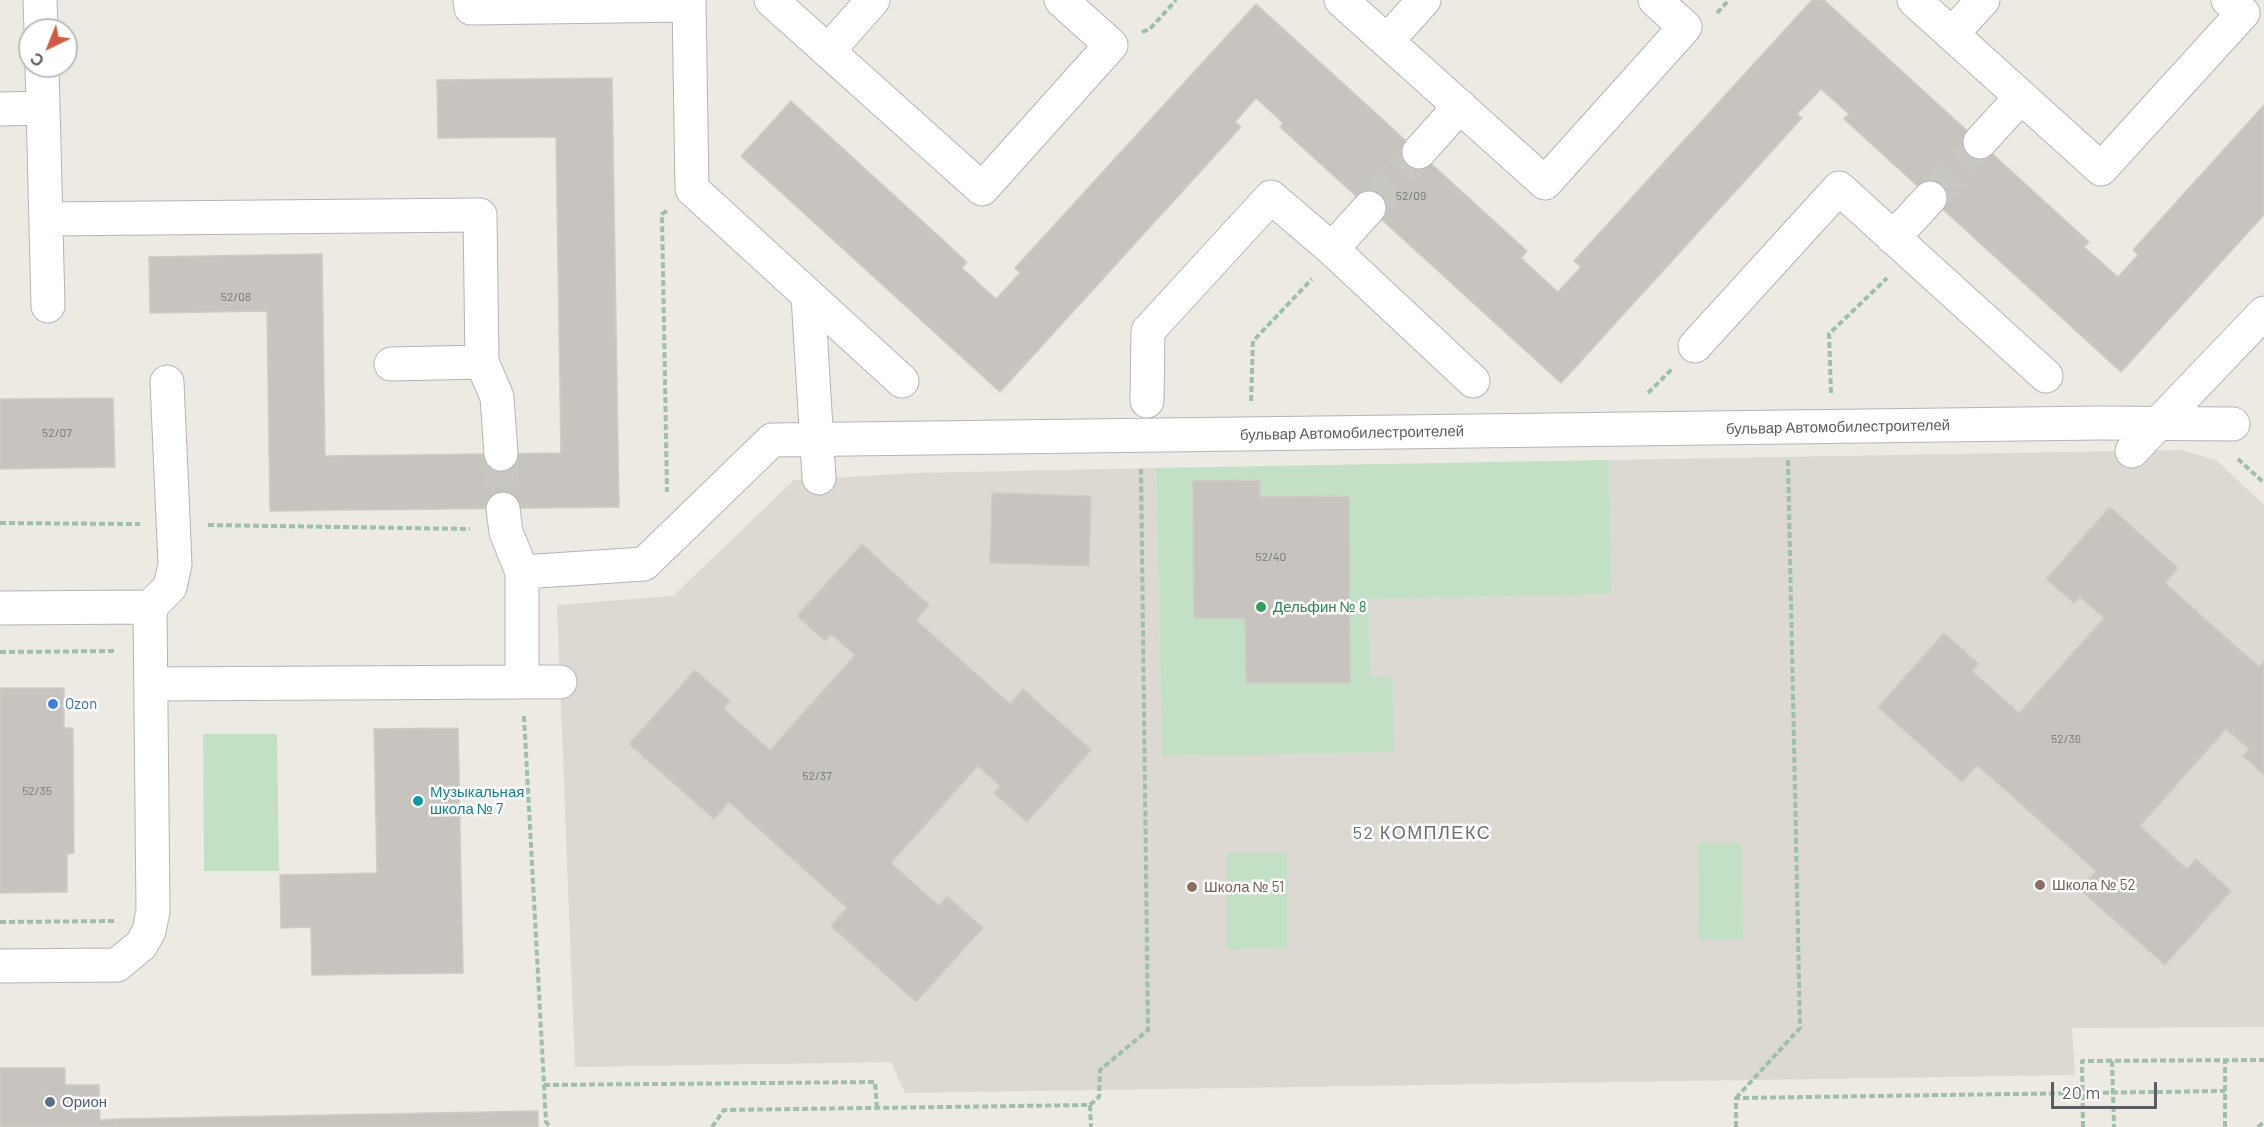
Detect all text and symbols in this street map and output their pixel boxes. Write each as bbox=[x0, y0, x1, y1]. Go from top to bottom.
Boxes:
north arrow bbox=[18, 18, 78, 78]
text: С bbox=[26, 49, 47, 71]
house number: 52/09 bbox=[1396, 189, 1426, 203]
house number: 52/08 bbox=[221, 290, 251, 304]
street label: бульвар Автомобилестроителей bbox=[1726, 416, 1950, 438]
street label: бульвар Автомобилестроителей bbox=[1240, 422, 1464, 444]
house number: 52/07 bbox=[42, 426, 72, 440]
house number: 52/40 bbox=[1256, 550, 1286, 564]
place label: Дельфин № 8 bbox=[1273, 598, 1366, 616]
marker: Дельфин № 8 bbox=[1254, 600, 1268, 614]
place label: Ozon bbox=[65, 695, 97, 713]
marker: Ozon bbox=[46, 697, 60, 711]
house number: 52/36 bbox=[2051, 732, 2081, 746]
house number: 52/37 bbox=[802, 769, 832, 783]
place label: Музыкальная школа № 7 bbox=[430, 783, 524, 818]
house number: 52/35 bbox=[22, 784, 52, 798]
marker: Музыкальная школа № 7 bbox=[411, 794, 425, 808]
district label: 52 КОМПЛЕКС bbox=[1353, 822, 1491, 844]
place label: Школа № 52 bbox=[2052, 876, 2135, 894]
place label: Школа № 51 bbox=[1204, 878, 1284, 896]
marker: Школа № 52 bbox=[2033, 878, 2047, 892]
marker: Школа № 51 bbox=[1185, 880, 1199, 894]
scale bar bbox=[2054, 1070, 2160, 1108]
text: 20 m bbox=[2062, 1081, 2100, 1103]
place label: Орион bbox=[62, 1093, 107, 1111]
marker: Орион bbox=[43, 1095, 57, 1109]

